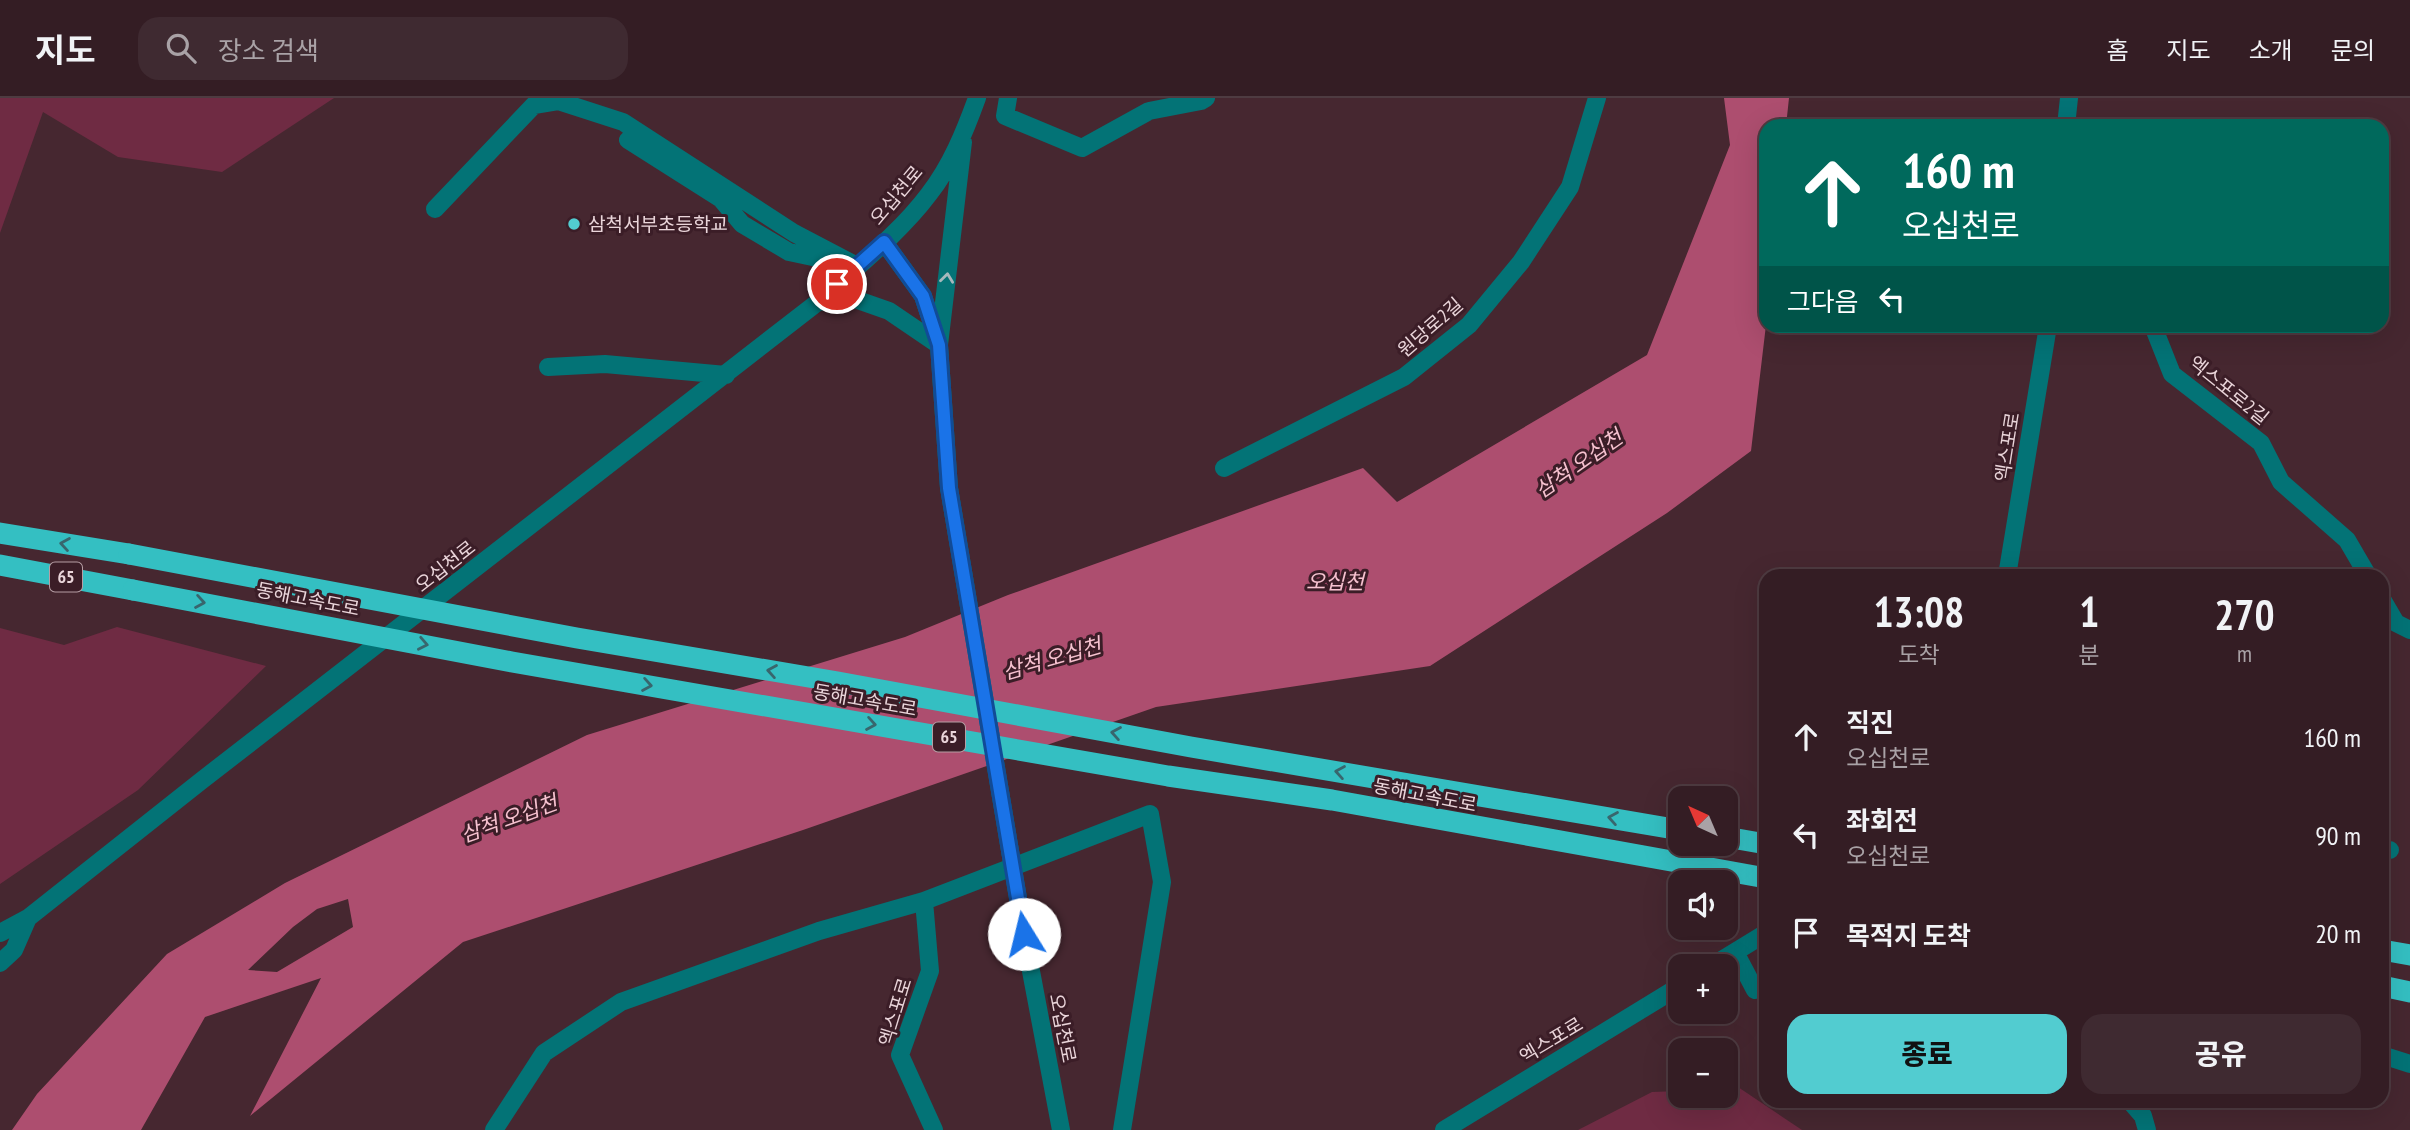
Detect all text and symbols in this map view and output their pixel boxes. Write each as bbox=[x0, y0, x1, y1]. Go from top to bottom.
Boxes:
search box bbox=[138, 17, 628, 80]
text: 지도 bbox=[35, 28, 96, 71]
icon: search bbox=[162, 29, 200, 67]
text: 장소 검색 bbox=[218, 34, 319, 67]
text: 홈 bbox=[2106, 35, 2128, 66]
text: 지도 bbox=[2166, 35, 2211, 66]
text: 소개 bbox=[2249, 35, 2293, 66]
text: 문의 bbox=[2331, 35, 2375, 66]
text: 160 m bbox=[1902, 138, 2015, 202]
icon: ahead bbox=[1787, 147, 1878, 238]
street label: 오십천로 bbox=[864, 161, 928, 229]
text: 오십천로 bbox=[1902, 204, 2020, 246]
place label: 삼척서부초등학교 bbox=[588, 212, 728, 236]
marker: 삼척서부초등학교 bbox=[566, 216, 582, 232]
pin bbox=[807, 254, 867, 314]
icon: arrive bbox=[818, 265, 856, 303]
one-way arrow bbox=[939, 272, 954, 283]
icon: left bbox=[1873, 280, 1911, 318]
text: 그다음 bbox=[1787, 285, 1859, 318]
street label: 원당로2길 bbox=[1393, 292, 1467, 362]
street label: 엑스포로2길 bbox=[2184, 350, 2274, 430]
street label: 엑스포로 bbox=[1990, 411, 2024, 483]
water label: 삼척 오십천 bbox=[1530, 422, 1630, 504]
street label: 오십천로 bbox=[410, 535, 480, 597]
one-way arrow bbox=[59, 536, 70, 551]
road number: 65 bbox=[50, 562, 82, 592]
water label: 오십천 bbox=[1306, 568, 1367, 595]
street label: 동해고속도로 bbox=[254, 577, 362, 621]
text: 13:08 bbox=[1873, 584, 1964, 639]
text: 1 bbox=[2079, 584, 2099, 639]
text: 270 bbox=[2214, 587, 2275, 642]
one-way arrow bbox=[194, 594, 206, 609]
water label: 삼척 오십천 bbox=[1000, 631, 1107, 685]
one-way arrow bbox=[417, 636, 429, 651]
text: m bbox=[2237, 639, 2252, 668]
text: 도착 bbox=[1898, 640, 1940, 669]
text: 분 bbox=[2079, 640, 2100, 669]
one-way arrow bbox=[766, 664, 777, 679]
one-way arrow bbox=[641, 677, 653, 692]
street label: 동해고속도로 bbox=[811, 679, 919, 721]
text: 직진 bbox=[1846, 706, 1894, 739]
one-way arrow bbox=[865, 716, 877, 731]
icon: ahead bbox=[1787, 718, 1825, 756]
text: 160 m bbox=[2303, 721, 2361, 754]
road number: 65 bbox=[933, 722, 965, 752]
one-way arrow bbox=[1110, 726, 1122, 741]
text: 오십천로 bbox=[1846, 743, 1931, 772]
one-way arrow bbox=[1334, 765, 1346, 780]
street label: 동해고속도로 bbox=[1371, 773, 1479, 817]
north arrow bbox=[1668, 786, 1738, 856]
map controls bbox=[1668, 786, 1738, 1108]
water label: 삼척 오십천 bbox=[457, 788, 563, 848]
text: 좌회전 bbox=[1846, 804, 1918, 837]
one-way arrow bbox=[1607, 811, 1619, 826]
icon: left bbox=[1787, 816, 1825, 854]
text: 90 m bbox=[2315, 819, 2361, 852]
text: 오십천로 bbox=[1846, 841, 1931, 870]
button: sound bbox=[1668, 870, 1738, 940]
position arrow bbox=[987, 897, 1061, 971]
icon: arrive bbox=[1787, 914, 1825, 952]
text: 20 m bbox=[2315, 917, 2361, 950]
text: 목적지 도착 bbox=[1846, 919, 1971, 952]
button: + bbox=[1668, 954, 1738, 1024]
street label: 엑스포로 bbox=[873, 975, 917, 1049]
street label: 오십천로 bbox=[1045, 991, 1081, 1065]
street label: 엑스포로 bbox=[1515, 1012, 1587, 1068]
button: 종료 bbox=[1787, 1014, 2067, 1094]
button: 공유 bbox=[2081, 1014, 2361, 1094]
button: − bbox=[1668, 1038, 1738, 1108]

